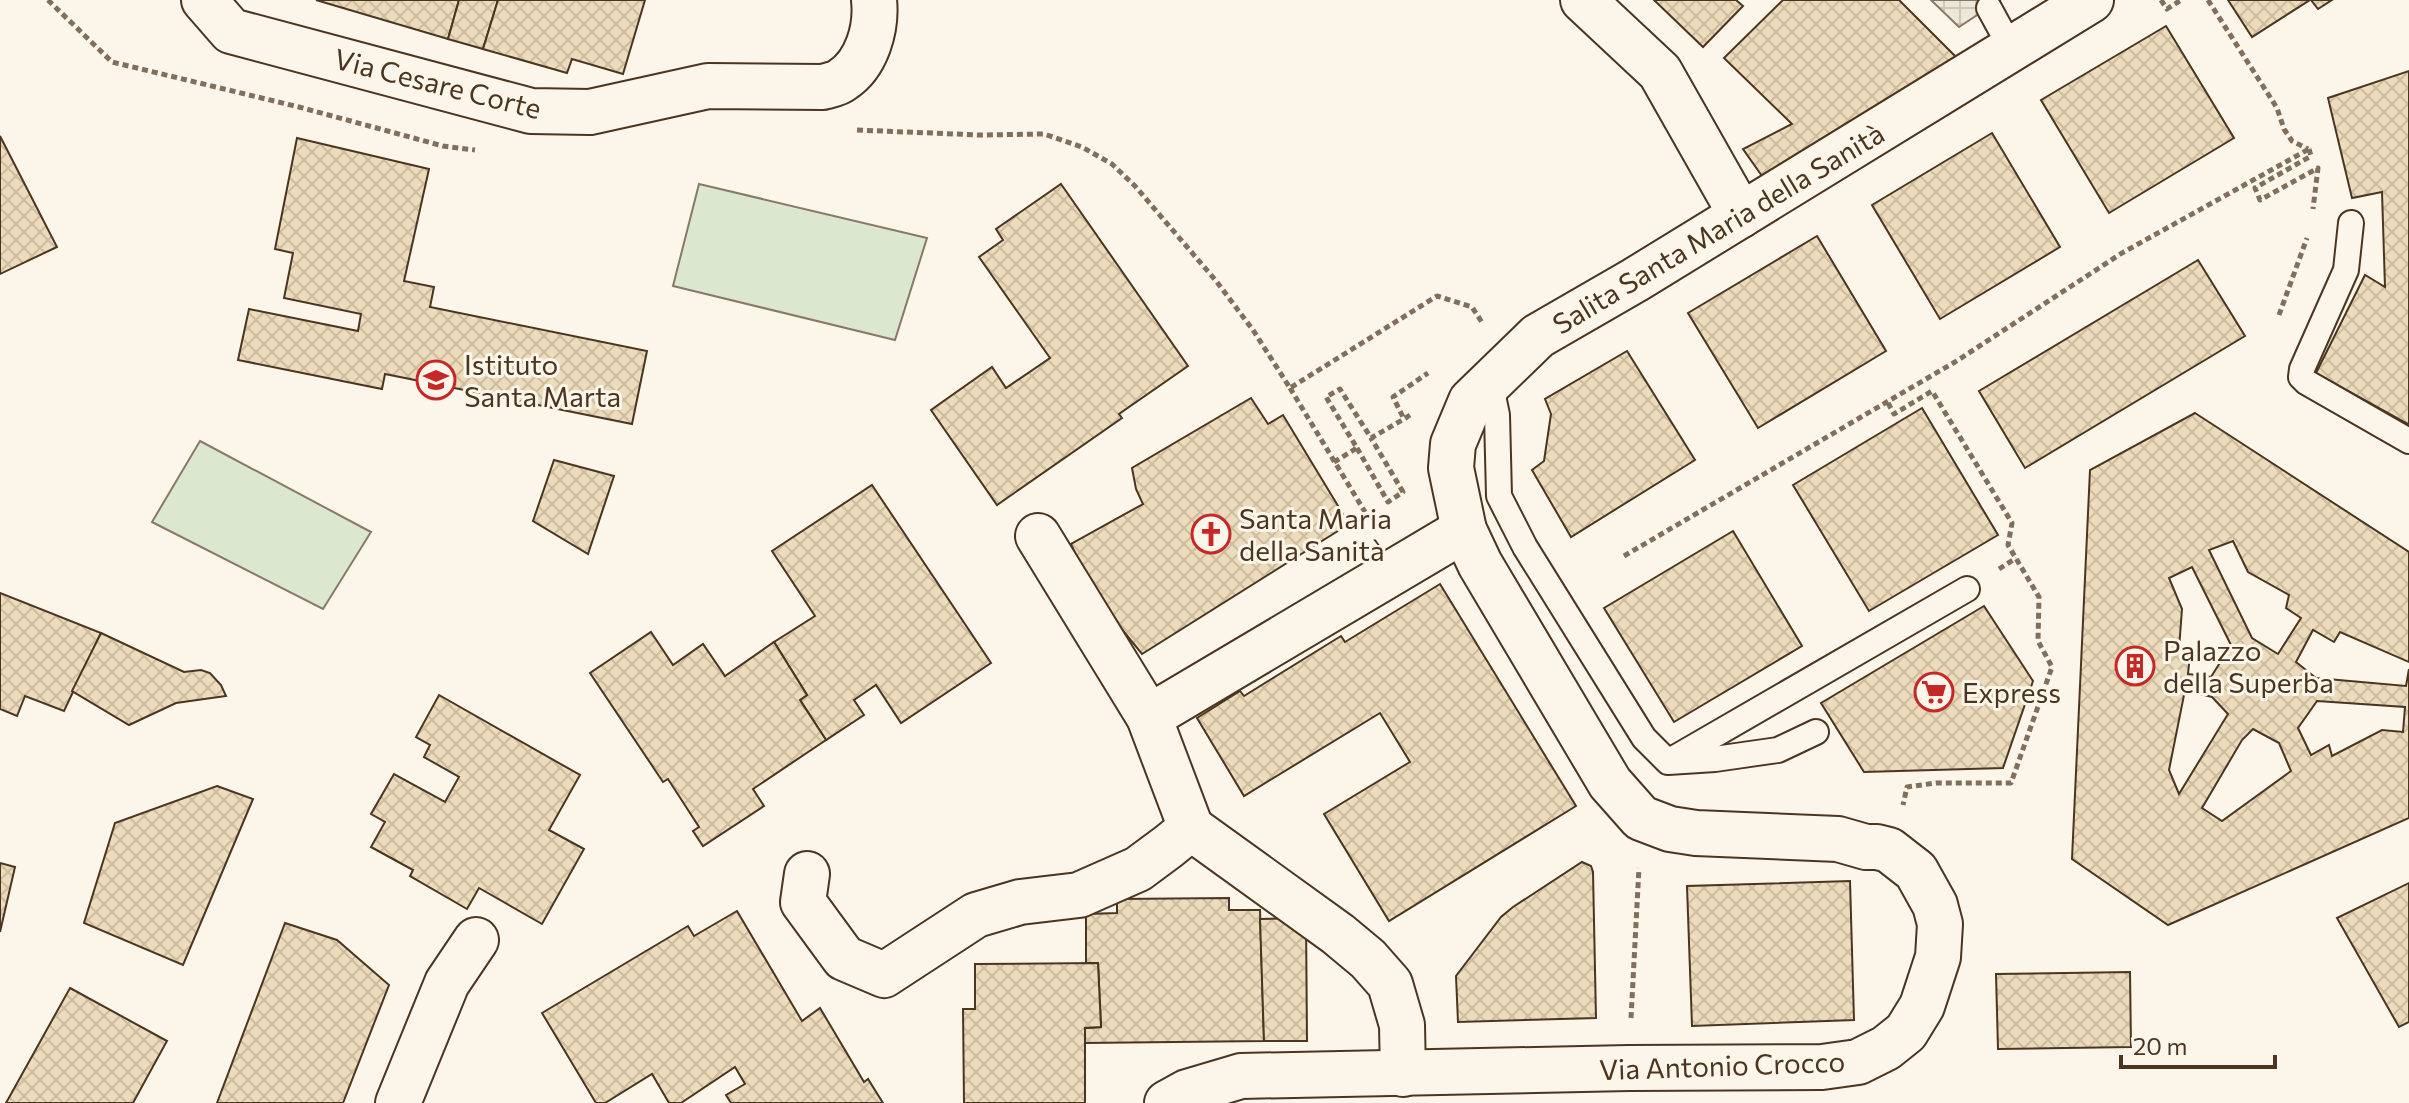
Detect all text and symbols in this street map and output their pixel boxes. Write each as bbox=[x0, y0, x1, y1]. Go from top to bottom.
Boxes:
street label: Via Cesare Corte bbox=[331, 41, 545, 125]
street label: Salita Santa Maria della Sanità bbox=[1546, 115, 1890, 341]
place label: Istituto Santa Marta bbox=[464, 347, 621, 413]
school or university icon: Istituto Santa Marta bbox=[415, 359, 457, 401]
place label: Santa Maria della Sanità bbox=[1239, 501, 1392, 567]
church icon: Santa Maria della Sanità bbox=[1190, 513, 1232, 555]
place label: Palazzo della Superba bbox=[2163, 633, 2334, 699]
building icon: Palazzo della Superba bbox=[2114, 645, 2156, 687]
supermarket icon: Express bbox=[1913, 671, 1955, 713]
place label: Express bbox=[1962, 675, 2061, 709]
scale bar bbox=[2121, 1019, 2275, 1069]
text: 20 m bbox=[2133, 1031, 2187, 1060]
street label: Via Antonio Crocco bbox=[1598, 1044, 1846, 1086]

